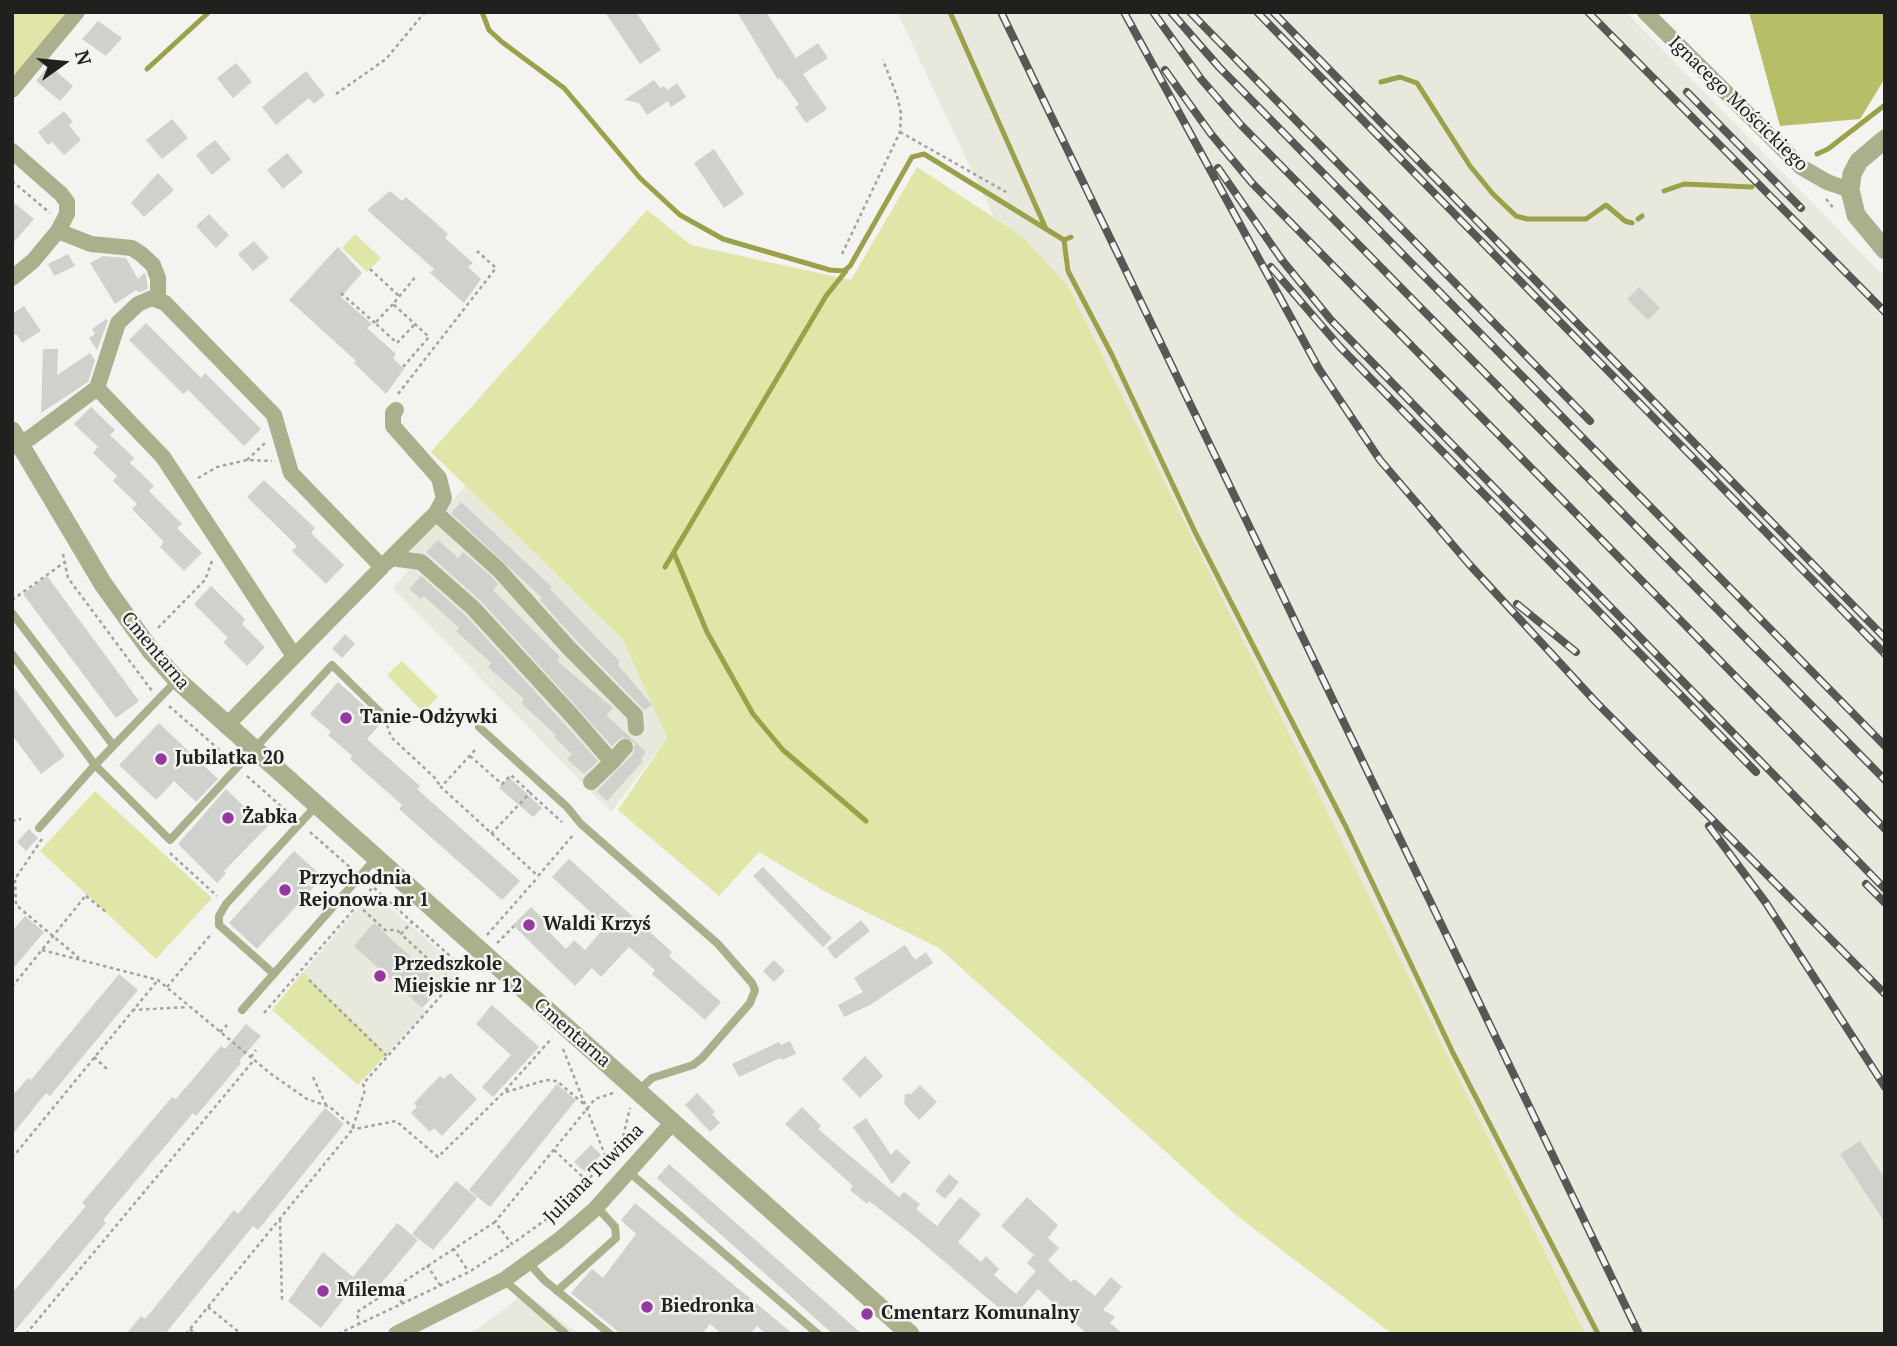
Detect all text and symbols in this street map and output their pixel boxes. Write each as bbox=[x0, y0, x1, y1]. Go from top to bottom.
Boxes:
north arrow bbox=[28, 28, 98, 98]
street label: Ignacego Mościckiego bbox=[1664, 32, 1812, 176]
text: N bbox=[70, 47, 98, 68]
street label: Cmentarna bbox=[116, 608, 194, 694]
place label: Tanie-Odżywki bbox=[360, 707, 498, 729]
marker: Tanie-Odżywki bbox=[338, 710, 354, 726]
place label: Jubilatka 20 bbox=[175, 748, 284, 770]
marker: Jubilatka 20 bbox=[153, 751, 169, 767]
place label: Żabka bbox=[242, 807, 297, 829]
marker: Żabka bbox=[220, 810, 236, 826]
place label: Przychodnia Rejonowa nr 1 bbox=[299, 868, 430, 912]
marker: Przychodnia Rejonowa nr 1 bbox=[277, 882, 293, 898]
place label: Waldi Krzyś bbox=[543, 914, 651, 936]
marker: Waldi Krzyś bbox=[521, 917, 537, 933]
place label: Przedszkole Miejskie nr 12 bbox=[394, 954, 523, 998]
marker: Przedszkole Miejskie nr 12 bbox=[372, 968, 388, 984]
street label: Cmentarna bbox=[529, 993, 615, 1073]
street label: Juliana Tuwima bbox=[539, 1119, 649, 1229]
place label: Milema bbox=[337, 1280, 406, 1302]
marker: Milema bbox=[315, 1283, 331, 1299]
place label: Biedronka bbox=[661, 1296, 755, 1318]
marker: Biedronka bbox=[639, 1299, 655, 1315]
place label: Cmentarz Komunalny bbox=[881, 1303, 1079, 1325]
marker: Cmentarz Komunalny bbox=[859, 1306, 875, 1322]

